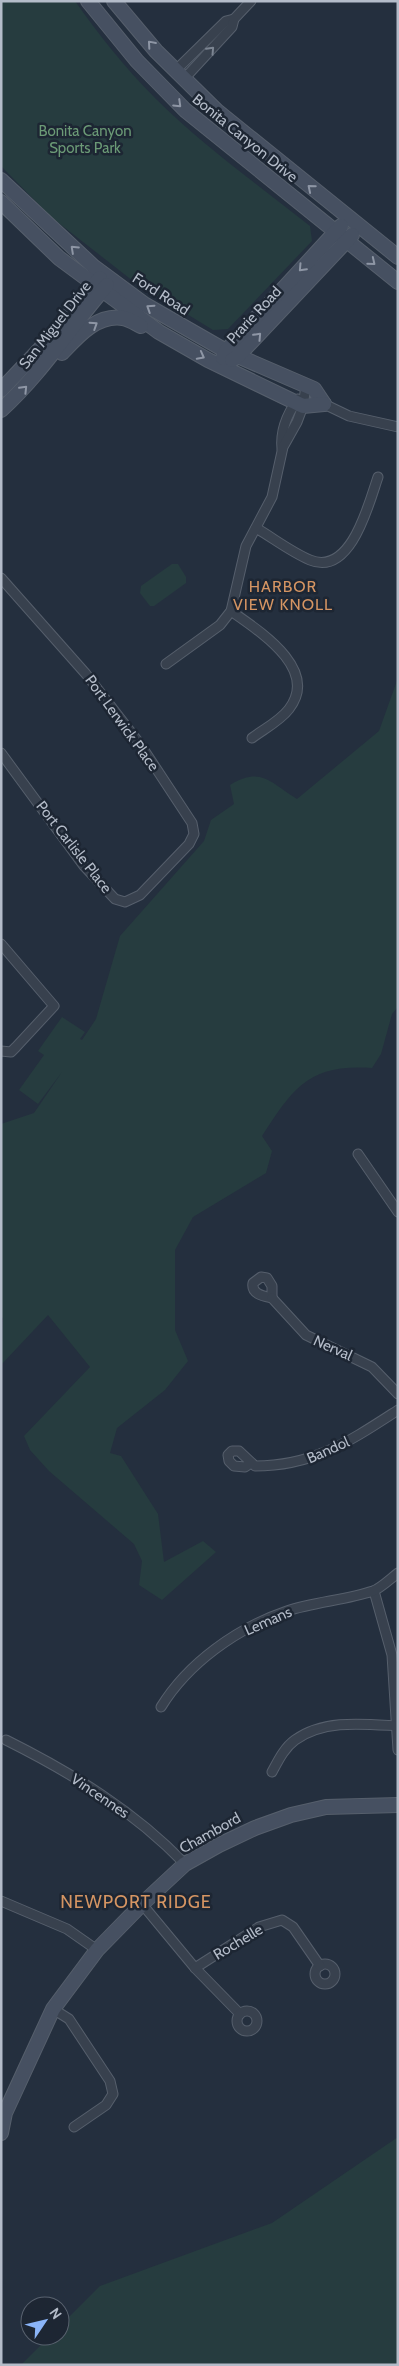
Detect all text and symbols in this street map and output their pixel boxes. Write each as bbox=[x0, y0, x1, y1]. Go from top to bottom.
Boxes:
one-way arrow bbox=[147, 41, 156, 50]
one-way arrow bbox=[205, 47, 214, 56]
street label: Bonita Canyon Drive bbox=[189, 90, 301, 186]
one-way arrow bbox=[172, 98, 181, 107]
park label: Bonita Canyon Sports Park bbox=[38, 122, 132, 157]
one-way arrow bbox=[307, 184, 316, 193]
one-way arrow bbox=[71, 245, 80, 254]
one-way arrow bbox=[366, 256, 375, 264]
one-way arrow bbox=[299, 262, 308, 271]
street label: Ford Road bbox=[129, 269, 193, 319]
street label: San Miguel Drive bbox=[15, 277, 95, 373]
street label: Prarie Road bbox=[223, 283, 285, 347]
one-way arrow bbox=[146, 304, 155, 314]
one-way arrow bbox=[89, 321, 98, 331]
one-way arrow bbox=[252, 332, 261, 341]
one-way arrow bbox=[196, 350, 205, 360]
one-way arrow bbox=[18, 386, 27, 395]
district label: HARBOR VIEW KNOLL bbox=[233, 577, 333, 614]
street label: Port Lerwick Place bbox=[81, 672, 163, 775]
street label: Port Carlisle Place bbox=[32, 797, 116, 897]
street label: Nerval bbox=[311, 1331, 356, 1365]
street label: Bandol bbox=[304, 1433, 352, 1467]
street label: Lemans bbox=[242, 1603, 294, 1639]
street label: Vincennes bbox=[67, 1770, 133, 1822]
street label: Chambord bbox=[176, 1809, 244, 1857]
district label: NEWPORT RIDGE bbox=[60, 1891, 212, 1913]
street label: Rochelle bbox=[210, 1920, 266, 1964]
north arrow bbox=[20, 2296, 70, 2346]
text: N bbox=[45, 2304, 66, 2323]

